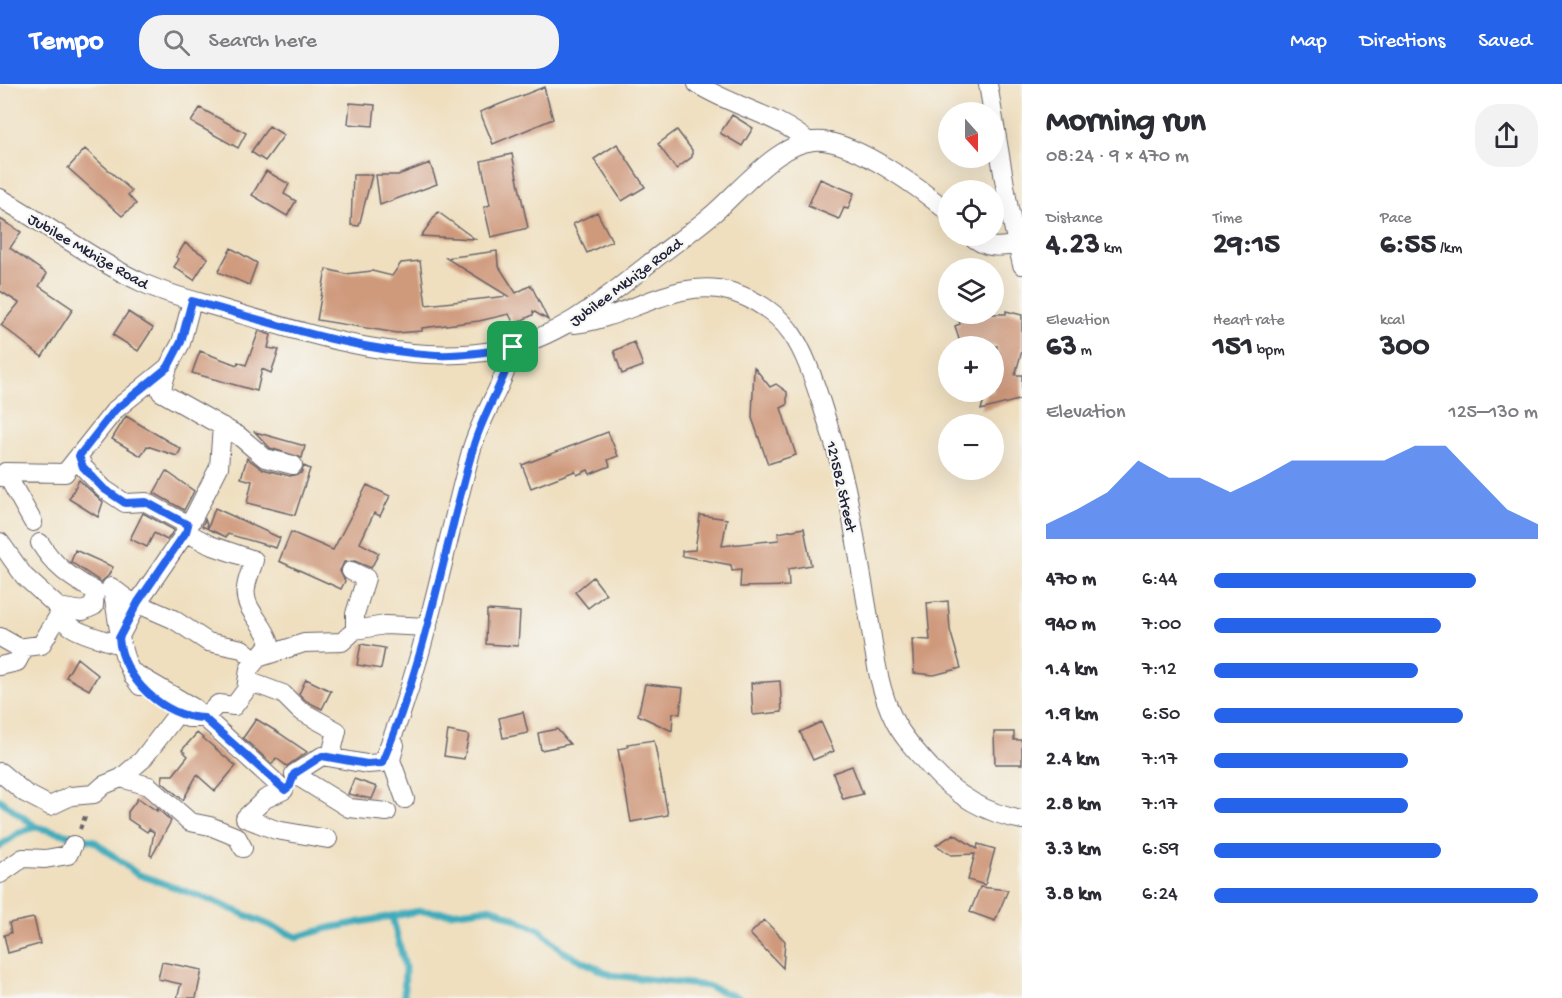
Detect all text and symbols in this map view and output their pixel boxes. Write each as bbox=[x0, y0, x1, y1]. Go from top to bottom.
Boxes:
search box bbox=[139, 15, 559, 69]
text: Tempo bbox=[30, 26, 103, 59]
icon: search bbox=[160, 26, 193, 59]
text: Search here bbox=[208, 29, 317, 55]
text: Map bbox=[1290, 30, 1327, 55]
text: Directions bbox=[1360, 30, 1445, 55]
text: Saved bbox=[1478, 30, 1532, 55]
north arrow bbox=[938, 102, 1004, 168]
map controls bbox=[938, 102, 1004, 480]
text: Morning run bbox=[1046, 104, 1206, 142]
button: share bbox=[1475, 104, 1538, 167]
text: 08:24 · 9 × 470 m bbox=[1046, 146, 1189, 169]
button: locate bbox=[938, 180, 1004, 246]
text: Distance bbox=[1046, 210, 1103, 229]
text: Time bbox=[1213, 210, 1242, 229]
text: Pace bbox=[1380, 210, 1411, 229]
street label: Jubilee Mkhize Road bbox=[24, 211, 152, 296]
text: 4.23 bbox=[1046, 229, 1100, 264]
text: 29:15 bbox=[1213, 229, 1280, 264]
text: 6:55 bbox=[1380, 229, 1436, 264]
street label: Jubilee Mkhize Road bbox=[567, 234, 688, 332]
text: km bbox=[1100, 240, 1122, 259]
text: /km bbox=[1436, 240, 1462, 259]
button: layers bbox=[938, 258, 1004, 324]
text: Elevation bbox=[1046, 312, 1110, 331]
text: Heart rate bbox=[1213, 312, 1285, 331]
text: kcal bbox=[1380, 312, 1405, 331]
pin bbox=[487, 321, 538, 372]
icon: arrive bbox=[496, 330, 529, 363]
text: 63 bbox=[1046, 331, 1077, 366]
text: 151 bbox=[1213, 331, 1253, 366]
text: 300 bbox=[1380, 331, 1430, 366]
button: + bbox=[938, 336, 1004, 402]
text: m bbox=[1077, 342, 1092, 361]
text: bpm bbox=[1253, 342, 1284, 361]
text: Elevation bbox=[1046, 402, 1126, 425]
text: 125–130 m bbox=[1449, 402, 1538, 425]
button: − bbox=[938, 414, 1004, 480]
street label: 121582 Street bbox=[820, 439, 860, 535]
text: 470 m bbox=[1046, 569, 1096, 592]
text: 6:44 bbox=[1142, 569, 1177, 592]
text: 940 m bbox=[1046, 614, 1096, 637]
text: 7:00 bbox=[1142, 614, 1181, 637]
text: 1.4 km bbox=[1046, 659, 1098, 682]
text: 7:12 bbox=[1142, 659, 1177, 682]
text: 1.9 km bbox=[1046, 704, 1098, 727]
text: 6:50 bbox=[1142, 704, 1180, 727]
text: 2.4 km bbox=[1046, 749, 1099, 772]
text: 7:17 bbox=[1142, 749, 1177, 772]
text: 2.8 km bbox=[1046, 794, 1101, 817]
text: 7:17 bbox=[1142, 794, 1177, 817]
text: 3.3 km bbox=[1046, 839, 1101, 862]
text: 6:59 bbox=[1142, 839, 1179, 862]
text: 3.8 km bbox=[1046, 884, 1101, 907]
text: 6:24 bbox=[1142, 884, 1178, 907]

